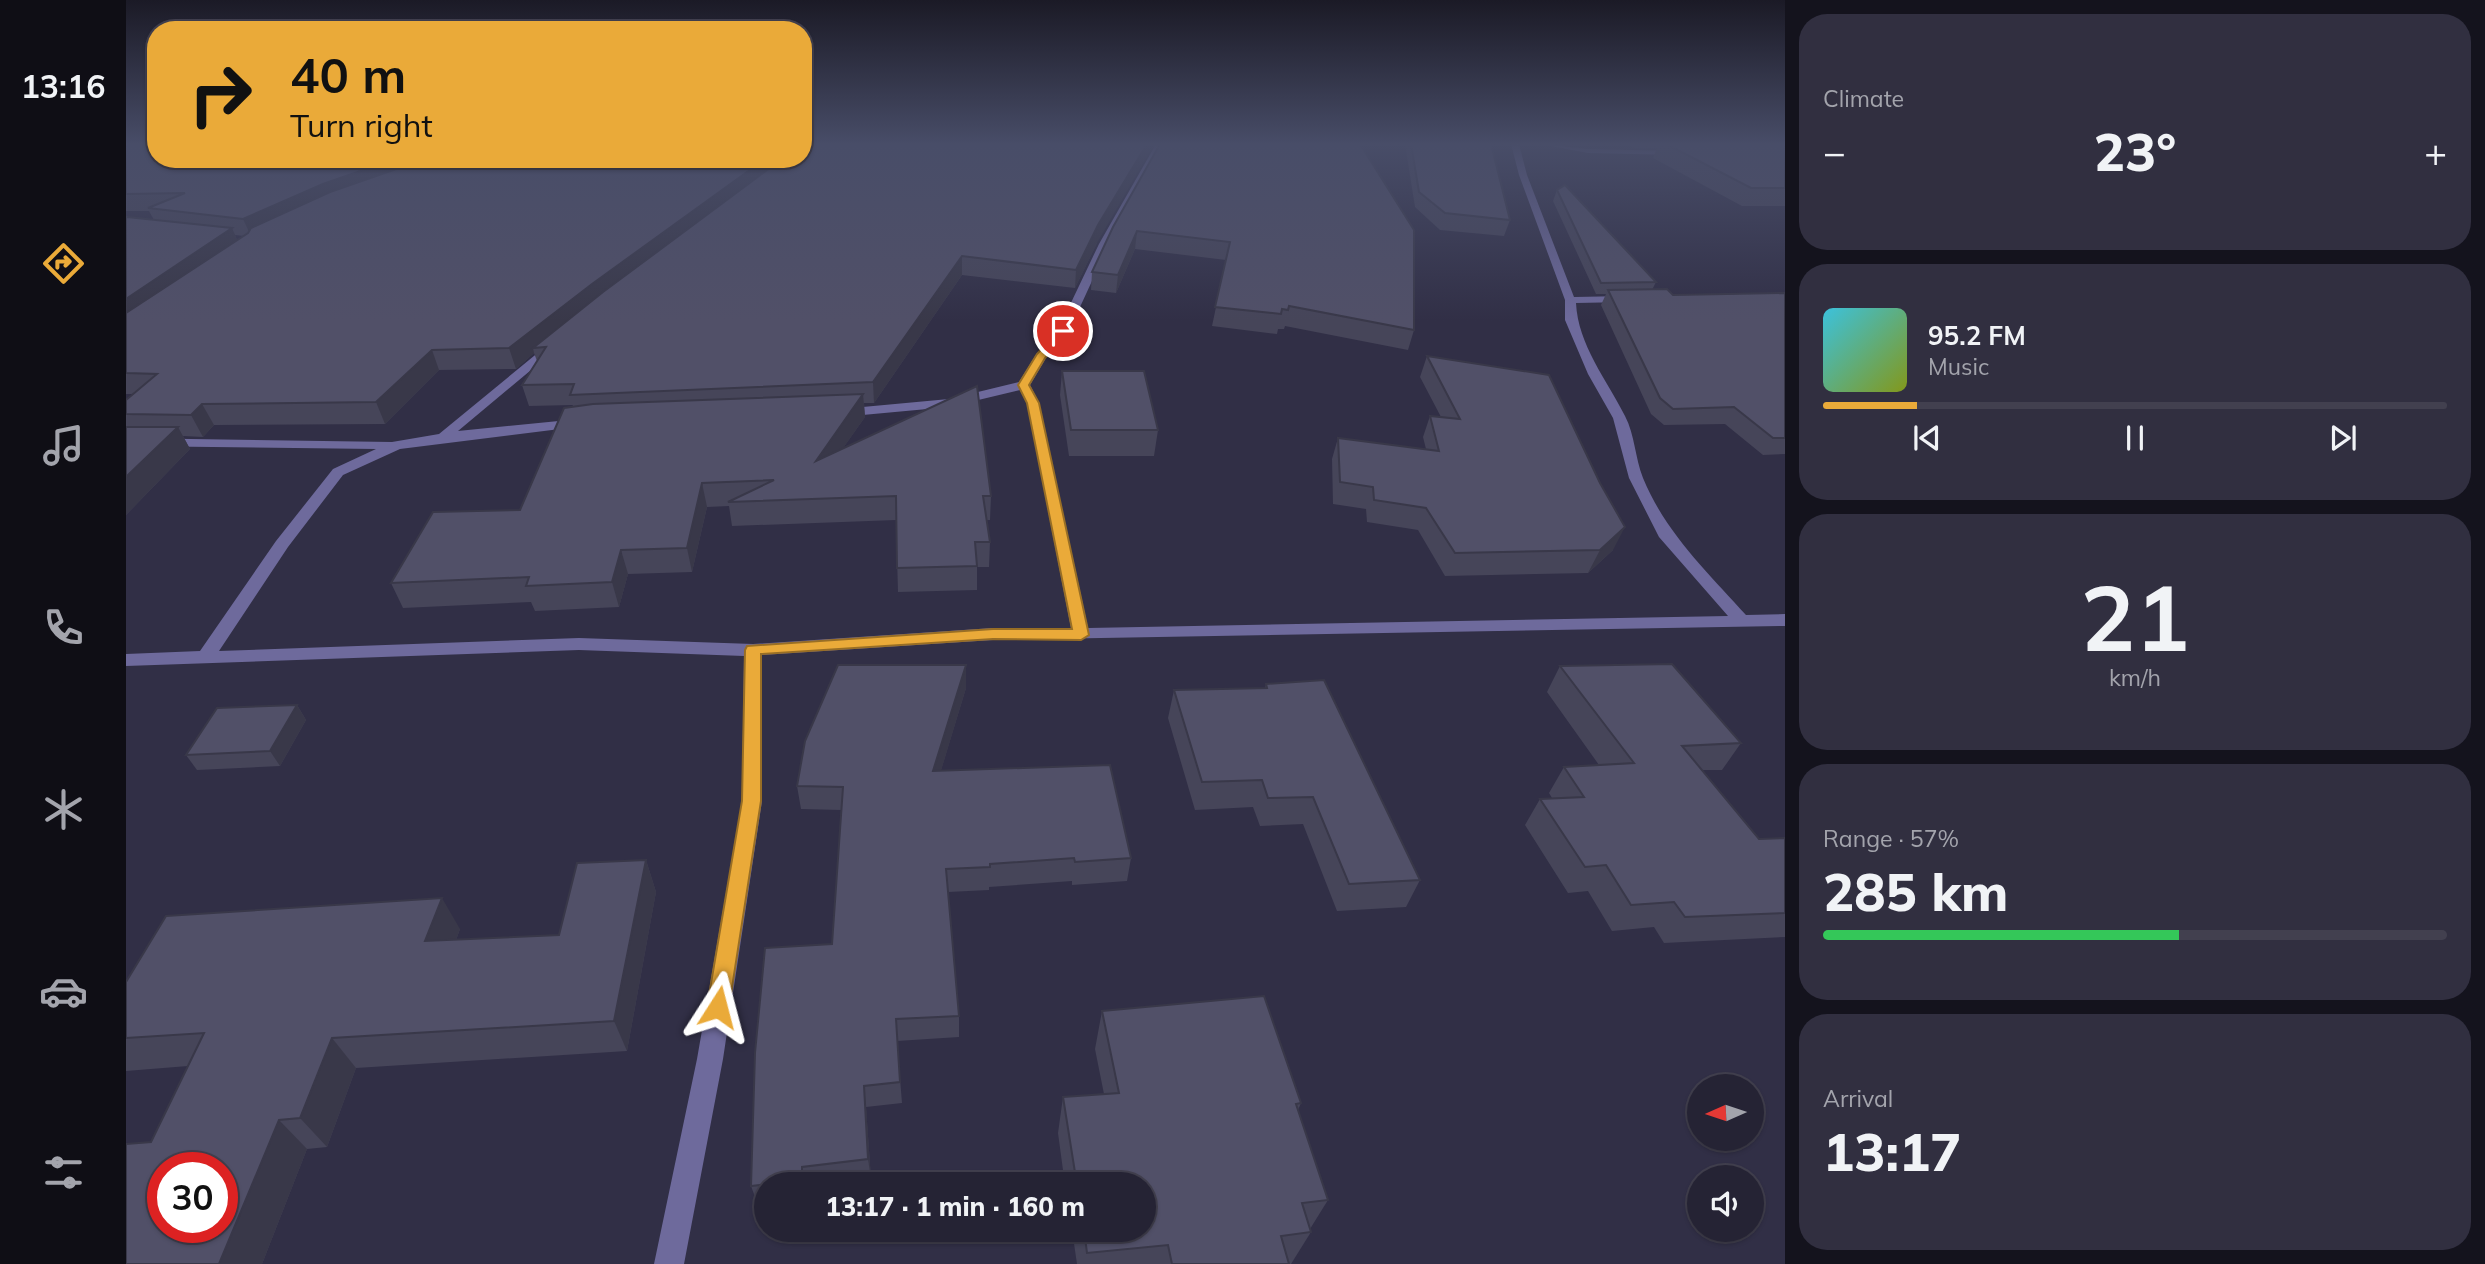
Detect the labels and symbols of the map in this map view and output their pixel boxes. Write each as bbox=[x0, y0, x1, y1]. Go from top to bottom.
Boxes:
pin bbox=[1033, 301, 1093, 361]
position arrow bbox=[681, 970, 755, 1044]
north arrow bbox=[1687, 1074, 1764, 1152]
speed limit sign: 30 bbox=[147, 1152, 238, 1243]

